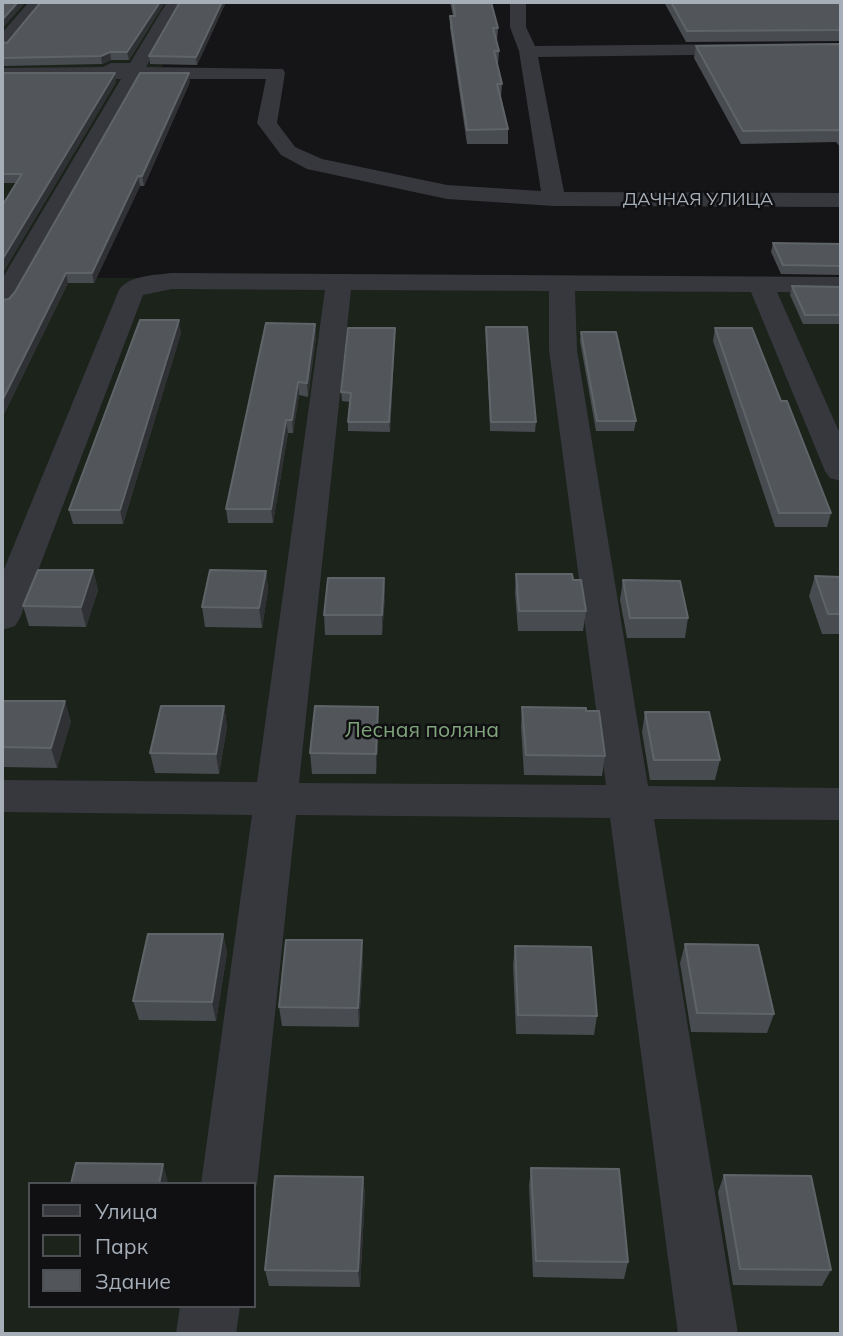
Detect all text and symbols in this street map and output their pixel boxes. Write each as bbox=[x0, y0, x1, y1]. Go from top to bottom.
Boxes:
street label: ДАЧНАЯ УЛИЦА bbox=[623, 189, 773, 211]
park label: Лесная поляна bbox=[345, 718, 499, 744]
legend bbox=[28, 1182, 256, 1308]
text: Улица bbox=[95, 1198, 158, 1224]
text: Парк bbox=[95, 1233, 148, 1259]
text: Здание bbox=[95, 1268, 171, 1294]

